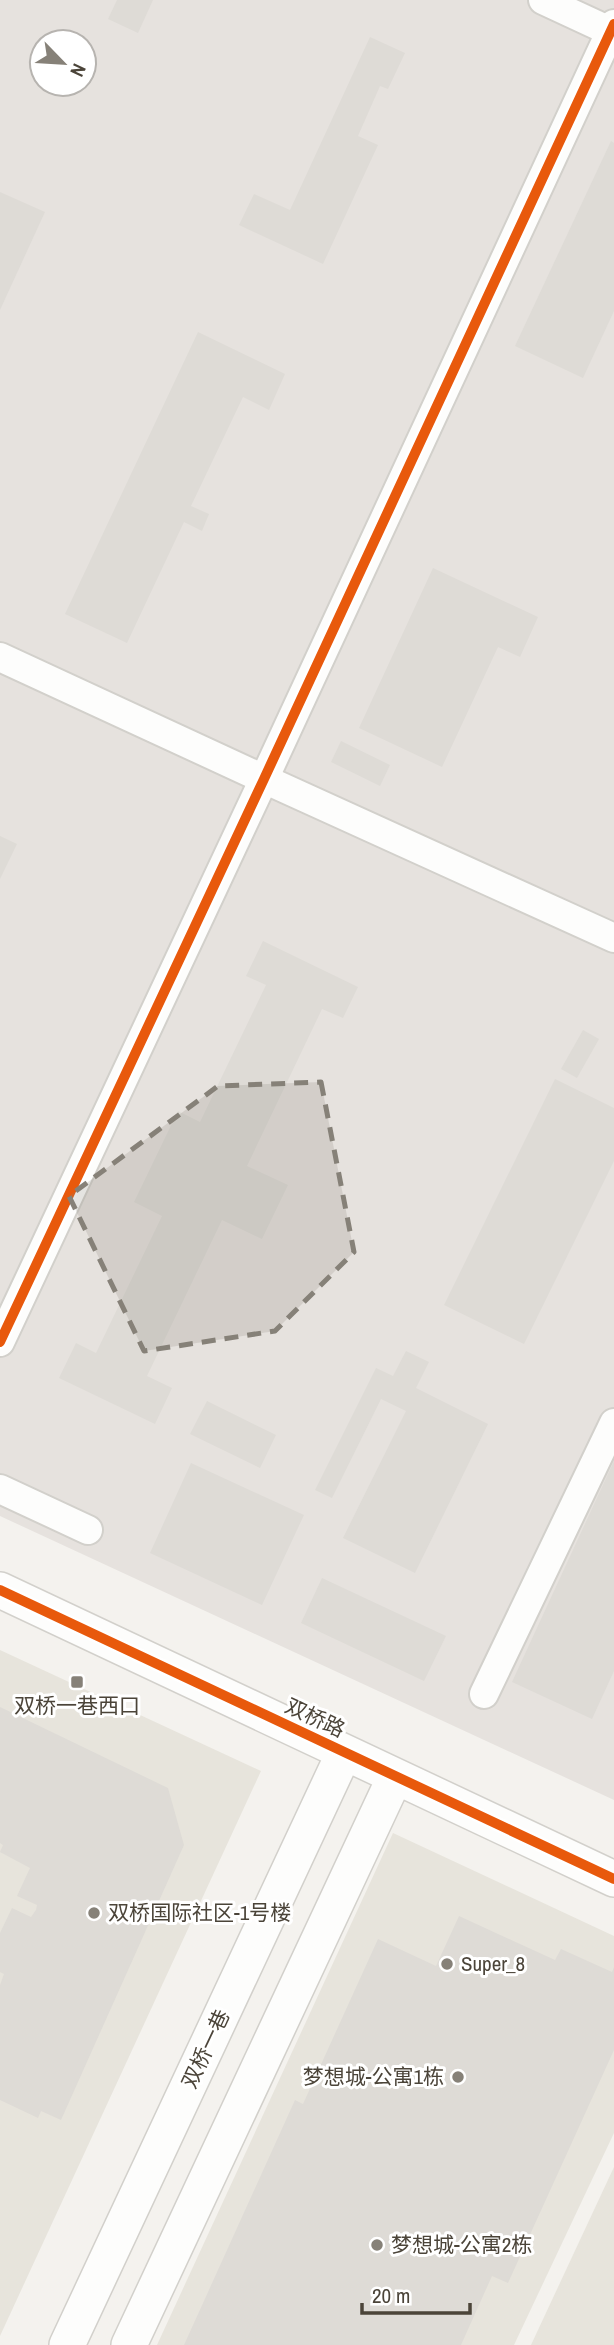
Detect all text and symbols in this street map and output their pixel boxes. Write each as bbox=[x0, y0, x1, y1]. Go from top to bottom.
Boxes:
north arrow bbox=[28, 28, 98, 98]
text: N bbox=[64, 60, 93, 81]
marker: 双桥一巷西口 bbox=[69, 1674, 85, 1690]
place label: 双桥一巷西口 bbox=[14, 1691, 140, 1720]
street label: 双桥路 bbox=[281, 1691, 350, 1744]
place label: 双桥国际社区-1号楼 bbox=[108, 1898, 291, 1927]
marker: 双桥国际社区-1号楼 bbox=[86, 1905, 102, 1921]
place label: Super_8 bbox=[461, 1949, 525, 1978]
marker: Super_8 bbox=[439, 1956, 455, 1972]
street label: 双桥一巷 bbox=[175, 2005, 236, 2093]
place label: 梦想城-公寓1栋 bbox=[303, 2062, 444, 2091]
marker: 梦想城-公寓1栋 bbox=[450, 2069, 466, 2085]
place label: 梦想城-公寓2栋 bbox=[391, 2230, 532, 2259]
marker: 梦想城-公寓2栋 bbox=[369, 2237, 385, 2253]
scale bar bbox=[362, 2272, 470, 2316]
text: 20 m bbox=[372, 2281, 410, 2310]

